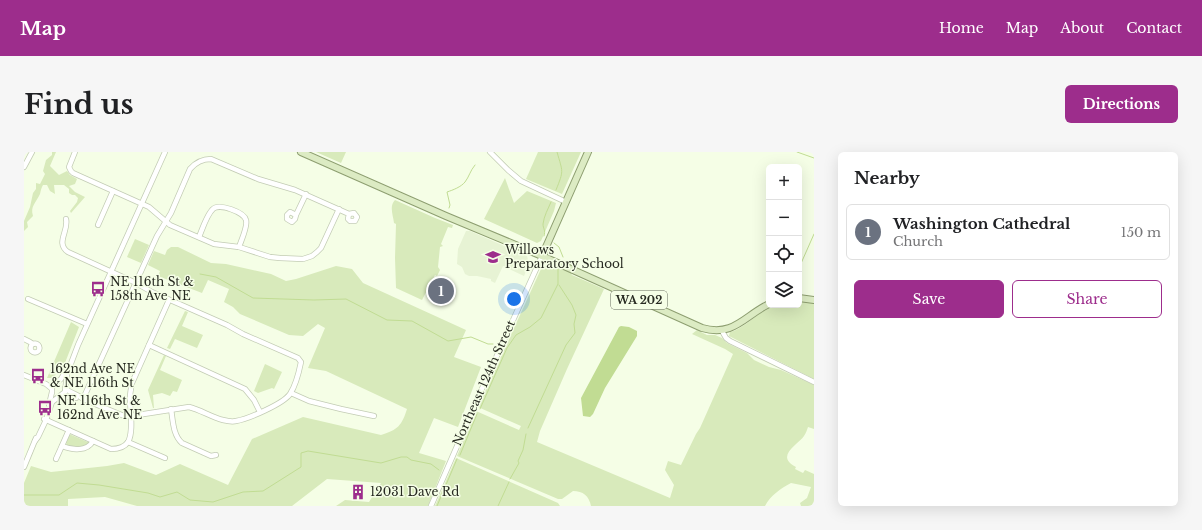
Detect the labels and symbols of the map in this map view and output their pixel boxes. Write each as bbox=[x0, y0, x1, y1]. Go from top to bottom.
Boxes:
place label: Willows Preparatory School bbox=[504, 242, 624, 271]
school or university icon: Willows Preparatory School bbox=[484, 248, 502, 266]
place label: NE 116th St & 158th Ave NE bbox=[110, 274, 194, 303]
pin: 1 bbox=[428, 276, 454, 306]
bus stop icon: NE 116th St & 158th Ave NE bbox=[89, 280, 107, 298]
your location bbox=[504, 289, 524, 309]
road number: WA 202 bbox=[611, 291, 667, 309]
street label: Northeast 124th Street bbox=[449, 317, 518, 448]
place label: 162nd Ave NE & NE 116th St bbox=[50, 361, 136, 390]
bus stop icon: 162nd Ave NE & NE 116th St bbox=[29, 367, 47, 385]
place label: NE 116th St & 162nd Ave NE bbox=[57, 393, 143, 422]
bus stop icon: NE 116th St & 162nd Ave NE bbox=[36, 399, 54, 417]
building icon: 12031 Dave Rd bbox=[349, 483, 367, 501]
place label: 12031 Dave Rd bbox=[370, 484, 459, 499]

